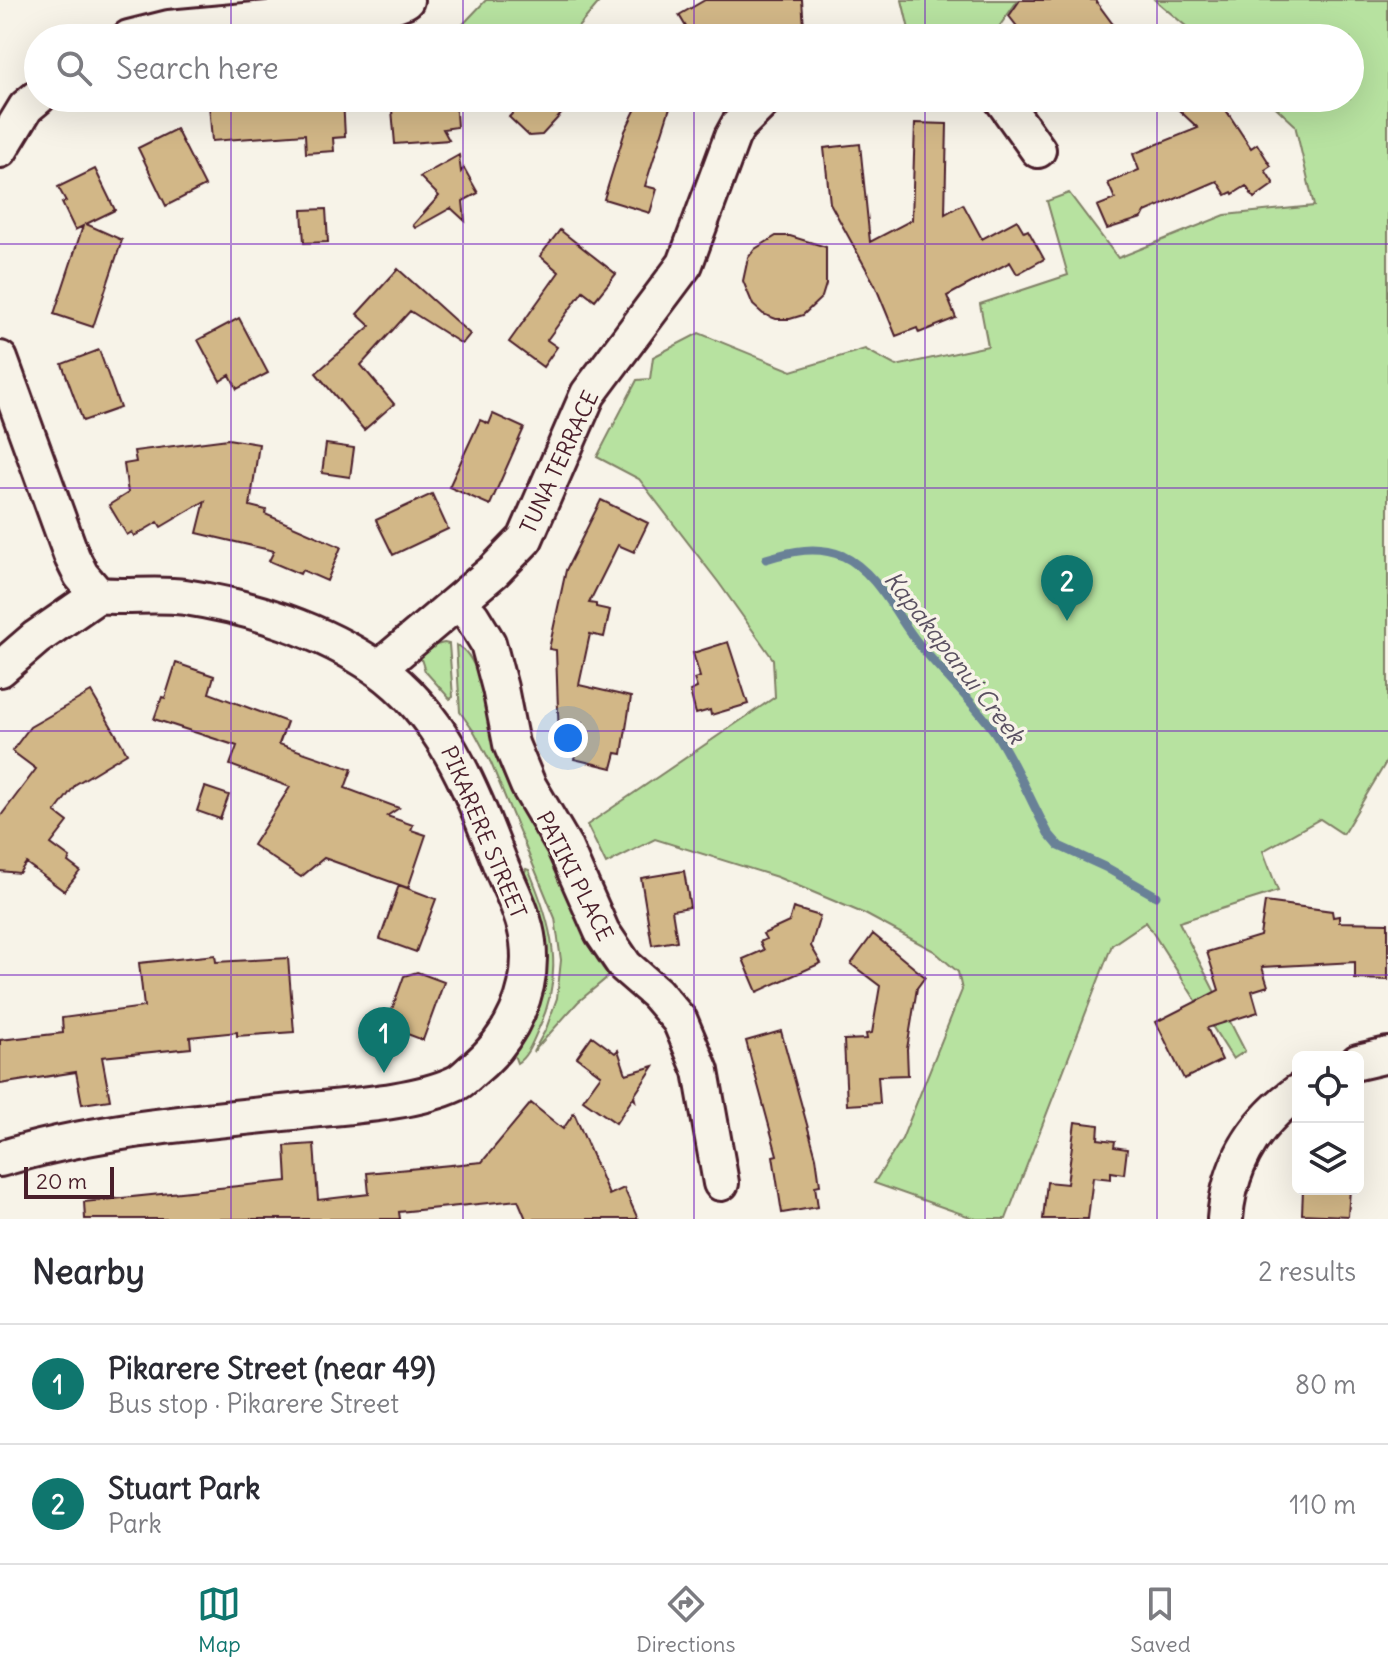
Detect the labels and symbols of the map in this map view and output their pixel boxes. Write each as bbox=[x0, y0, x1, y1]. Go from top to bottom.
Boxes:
street label: TUNA TERRACE bbox=[514, 386, 604, 538]
pin: 2 bbox=[1041, 555, 1093, 621]
water label: Kapakapanui Creek bbox=[878, 565, 1033, 751]
your location bbox=[548, 718, 588, 758]
street label: PIKARERE STREET bbox=[435, 742, 533, 922]
street label: PATIKI PLACE bbox=[530, 807, 620, 945]
pin: 1 bbox=[358, 1007, 410, 1073]
scale bar bbox=[24, 1163, 114, 1199]

